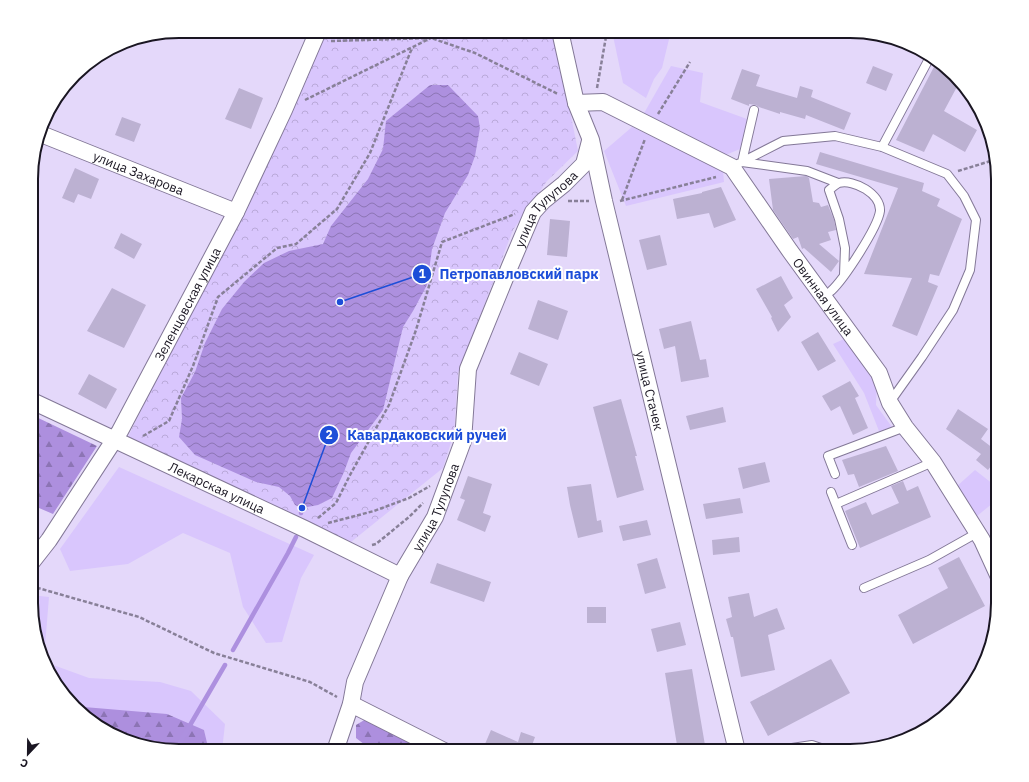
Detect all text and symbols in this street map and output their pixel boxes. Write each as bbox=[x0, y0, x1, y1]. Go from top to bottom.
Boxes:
street label: улица Захарова bbox=[91, 147, 186, 199]
street label: улица Тулупова bbox=[511, 167, 581, 250]
street label: Зеленцовская улица bbox=[150, 244, 224, 364]
street label: Овинная улица bbox=[789, 254, 857, 339]
callout: Петропавловский парк bbox=[412, 261, 607, 287]
text: Петропавловский парк bbox=[440, 265, 598, 283]
text: 1 bbox=[418, 266, 426, 281]
street label: улица Стачек bbox=[632, 349, 668, 432]
callout: Кавардаковский ручей bbox=[319, 422, 514, 448]
text: Кавардаковский ручей bbox=[347, 426, 507, 444]
text: 2 bbox=[325, 427, 333, 442]
street label: Лекарская улица bbox=[166, 458, 268, 517]
street label: улица Тулупова bbox=[408, 461, 463, 554]
north arrow bbox=[8, 734, 48, 774]
text: С bbox=[18, 755, 30, 771]

